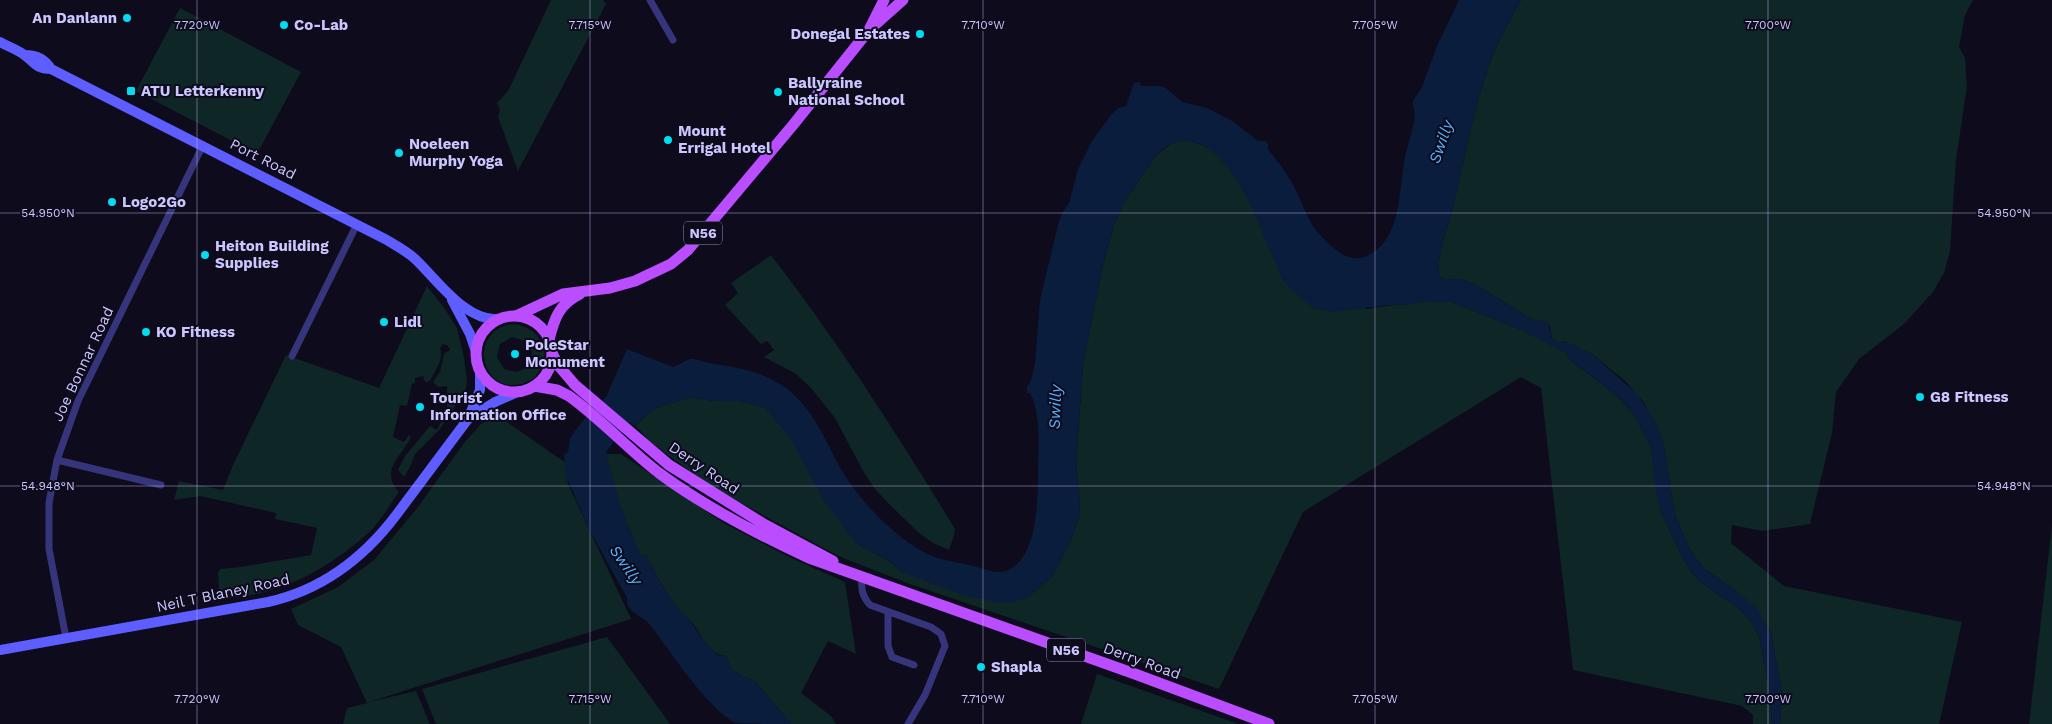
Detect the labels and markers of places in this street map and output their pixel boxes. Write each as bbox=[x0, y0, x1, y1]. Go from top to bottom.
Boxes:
place label: An Danlann bbox=[32, 9, 117, 27]
marker: An Danlann bbox=[121, 12, 133, 24]
place label: Co-Lab bbox=[294, 16, 348, 34]
marker: Co-Lab bbox=[278, 19, 290, 31]
place label: Donegal Estates bbox=[790, 25, 910, 43]
marker: Donegal Estates bbox=[914, 28, 926, 40]
place label: Ballyraine National School bbox=[788, 74, 905, 109]
place label: ATU Letterkenny bbox=[141, 82, 265, 100]
marker: ATU Letterkenny bbox=[125, 85, 137, 97]
marker: Ballyraine National School bbox=[772, 86, 784, 98]
place label: Mount Errigal Hotel bbox=[678, 122, 771, 157]
marker: Mount Errigal Hotel bbox=[662, 134, 674, 146]
place label: Noeleen Murphy Yoga bbox=[409, 135, 503, 170]
marker: Noeleen Murphy Yoga bbox=[393, 147, 405, 159]
place label: Logo2Go bbox=[122, 193, 186, 211]
marker: Logo2Go bbox=[106, 196, 118, 208]
place label: Heiton Building Supplies bbox=[215, 237, 329, 272]
marker: Heiton Building Supplies bbox=[199, 249, 211, 261]
place label: Lidl bbox=[394, 313, 422, 331]
marker: Lidl bbox=[378, 316, 390, 328]
place label: KO Fitness bbox=[156, 323, 235, 341]
marker: KO Fitness bbox=[140, 326, 152, 338]
place label: PoleStar Monument bbox=[525, 336, 605, 371]
marker: PoleStar Monument bbox=[509, 348, 521, 360]
place label: G8 Fitness bbox=[1930, 388, 2009, 406]
place label: Tourist Information Office bbox=[430, 389, 567, 424]
marker: G8 Fitness bbox=[1914, 391, 1926, 403]
marker: Tourist Information Office bbox=[414, 401, 426, 413]
place label: Shapla bbox=[991, 658, 1042, 676]
marker: Shapla bbox=[975, 661, 987, 673]

